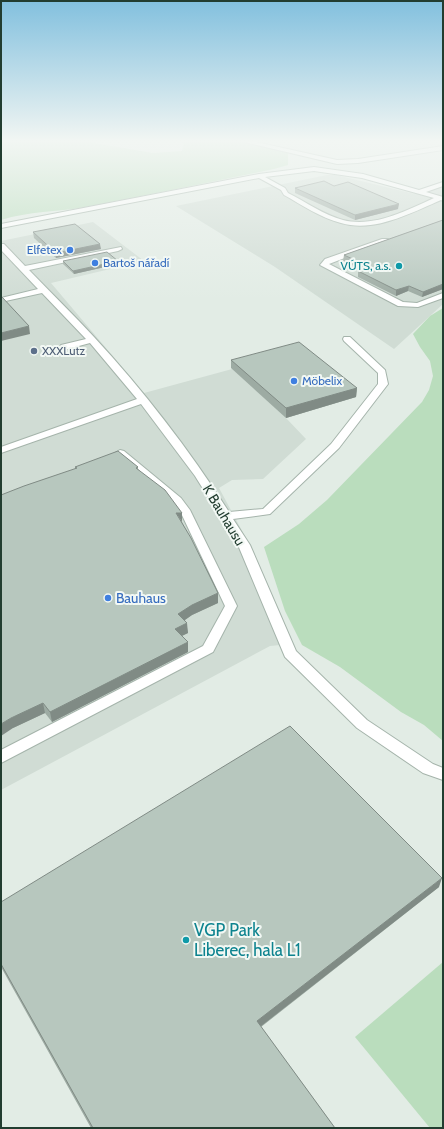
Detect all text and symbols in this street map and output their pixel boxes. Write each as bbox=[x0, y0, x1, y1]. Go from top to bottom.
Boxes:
place label: Elfetex bbox=[27, 242, 62, 257]
marker: Elfetex bbox=[65, 245, 75, 255]
place label: Bartoš nářadí bbox=[103, 255, 170, 270]
marker: Bartoš nářadí bbox=[90, 258, 100, 268]
place label: VÚTS, a.s. bbox=[341, 258, 391, 273]
marker: VÚTS, a.s. bbox=[394, 261, 404, 271]
place label: XXXLutz bbox=[42, 343, 86, 358]
marker: XXXLutz bbox=[29, 346, 39, 356]
place label: Möbelix bbox=[302, 373, 342, 388]
marker: Möbelix bbox=[289, 376, 299, 386]
street label: K Bauhausu bbox=[199, 481, 249, 549]
place label: Bauhaus bbox=[116, 589, 166, 607]
marker: Bauhaus bbox=[103, 593, 113, 603]
place label: VGP Park Liberec, hala L1 bbox=[194, 920, 300, 960]
marker: VGP Park Liberec, hala L1 bbox=[181, 935, 191, 945]

